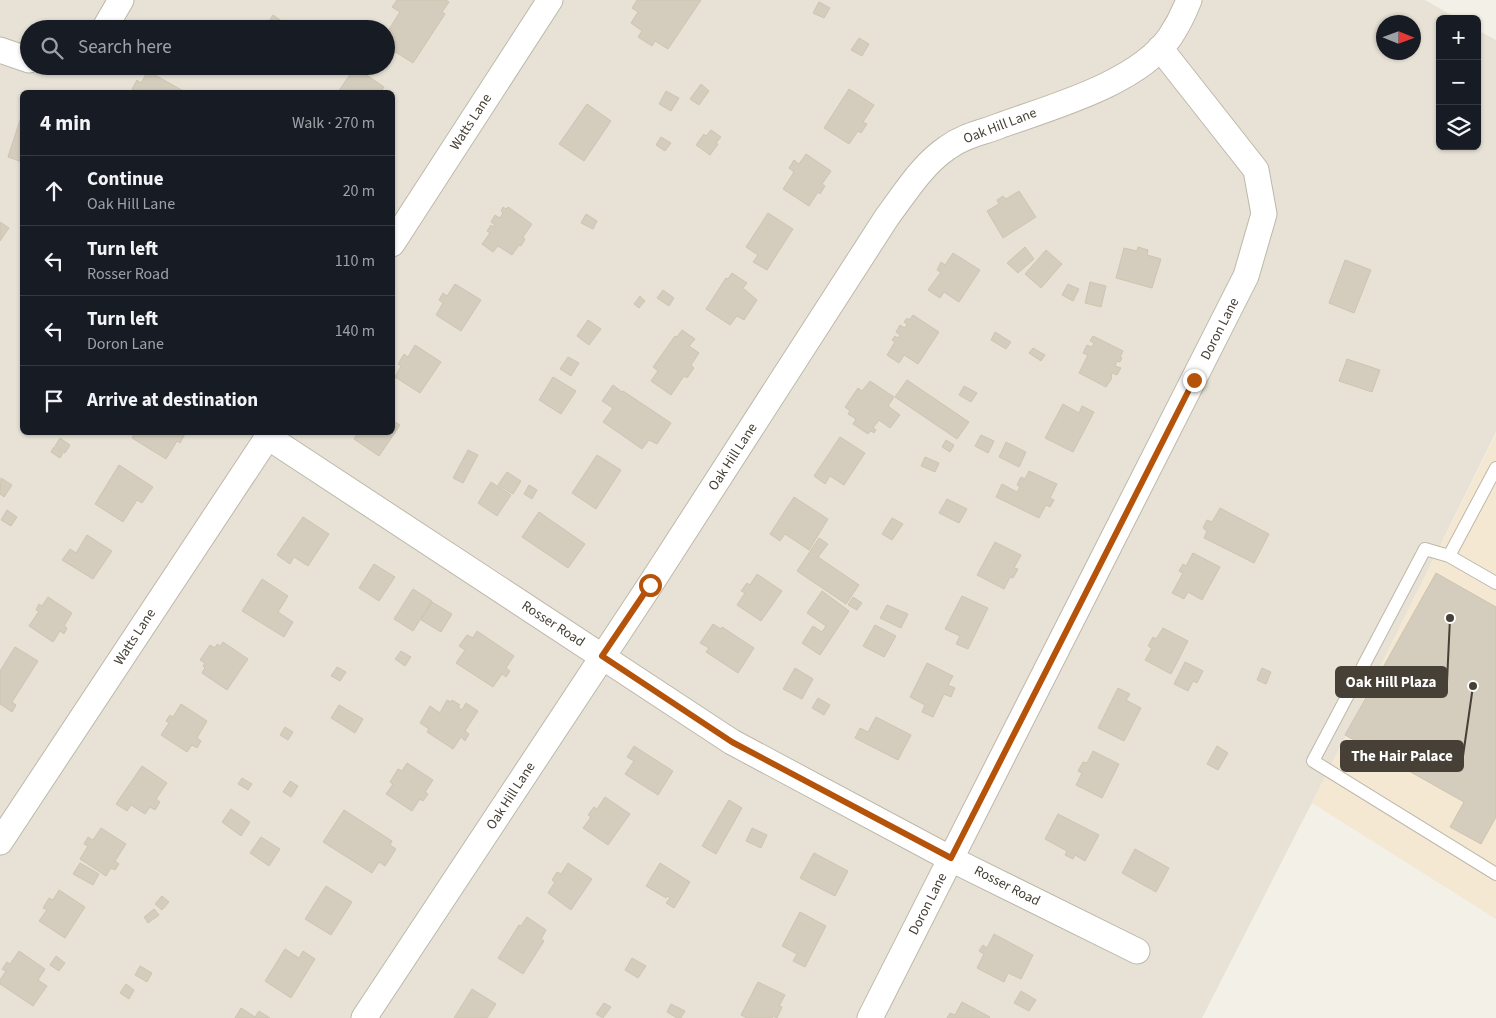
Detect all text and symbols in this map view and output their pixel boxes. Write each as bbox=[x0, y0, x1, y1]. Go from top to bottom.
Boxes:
north arrow bbox=[1376, 15, 1421, 60]
map controls bbox=[1436, 15, 1481, 150]
button: + bbox=[1436, 15, 1481, 60]
search box bbox=[20, 20, 395, 75]
icon: search bbox=[38, 34, 66, 62]
text: Search here bbox=[78, 34, 172, 61]
button: − bbox=[1436, 60, 1481, 105]
street label: Watts Lane bbox=[445, 90, 497, 154]
street label: Oak Hill Lane bbox=[960, 103, 1040, 149]
button: layers bbox=[1436, 105, 1481, 150]
text: 4 min bbox=[40, 108, 91, 138]
text: Walk · 270 m bbox=[292, 112, 375, 134]
text: Continue bbox=[87, 166, 164, 193]
icon: ahead bbox=[40, 177, 68, 205]
text: 20 m bbox=[343, 180, 375, 202]
text: Oak Hill Lane bbox=[87, 193, 175, 215]
text: Turn left bbox=[87, 236, 158, 263]
icon: left bbox=[40, 247, 68, 275]
text: 110 m bbox=[335, 250, 375, 272]
text: Rosser Road bbox=[87, 263, 169, 285]
street label: Doron Lane bbox=[1196, 294, 1244, 364]
text: Turn left bbox=[87, 306, 158, 333]
icon: left bbox=[40, 317, 68, 345]
text: 140 m bbox=[335, 320, 375, 342]
text: Doron Lane bbox=[87, 333, 164, 355]
route end bbox=[1183, 369, 1206, 392]
icon: arrive bbox=[40, 387, 68, 415]
text: Arrive at destination bbox=[87, 387, 258, 414]
street label: Oak Hill Lane bbox=[704, 419, 762, 495]
route start bbox=[639, 574, 662, 597]
street label: Rosser Road bbox=[517, 596, 589, 652]
street label: Watts Lane bbox=[109, 605, 161, 669]
callout: Oak Hill Plaza bbox=[1336, 667, 1447, 697]
text: Oak Hill Plaza bbox=[1346, 672, 1437, 693]
callout: The Hair Palace bbox=[1341, 741, 1463, 771]
text: The Hair Palace bbox=[1351, 746, 1453, 767]
street label: Oak Hill Lane bbox=[482, 758, 540, 834]
street label: Rosser Road bbox=[970, 861, 1044, 911]
street label: Doron Lane bbox=[904, 869, 952, 939]

